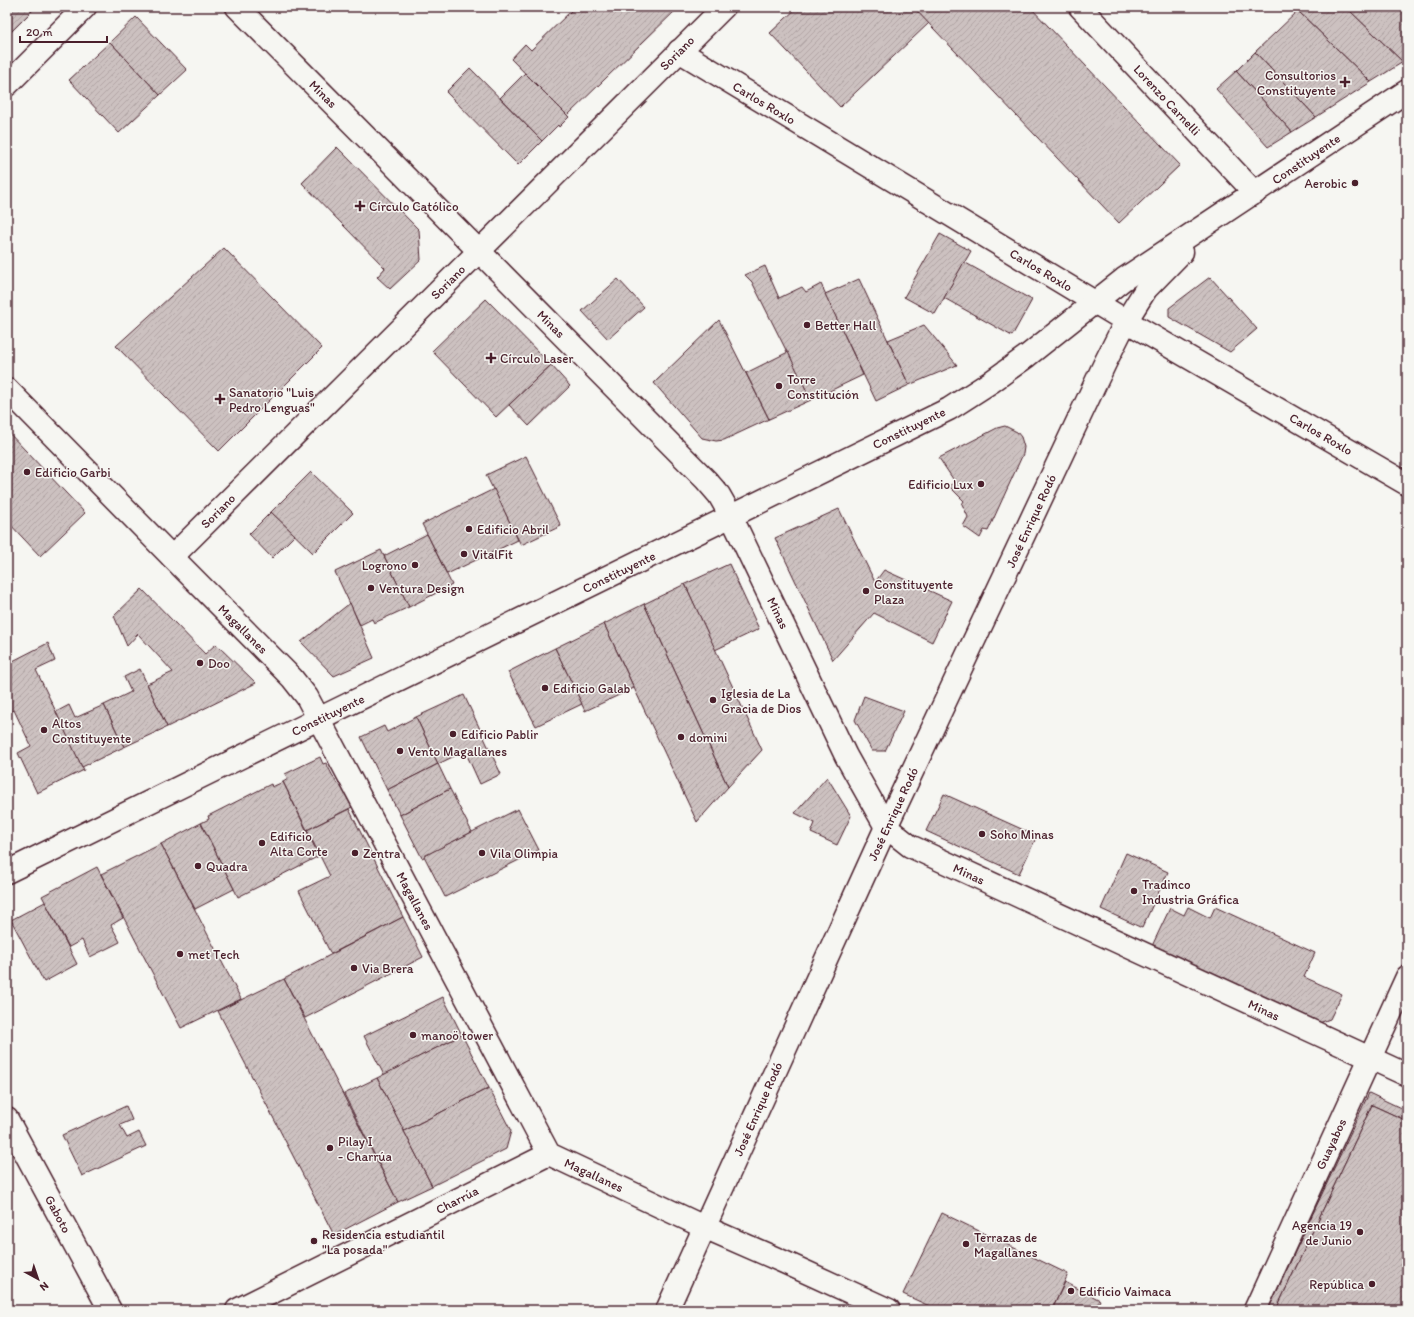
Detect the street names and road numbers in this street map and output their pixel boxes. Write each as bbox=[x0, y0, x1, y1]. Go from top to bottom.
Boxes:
street label: Soriano bbox=[657, 32, 698, 73]
street label: Lorenzo Carnelli bbox=[1130, 62, 1204, 138]
street label: Minas bbox=[306, 77, 340, 111]
street label: Carlos Roxlo bbox=[730, 78, 798, 128]
street label: Constituyente bbox=[1269, 131, 1343, 187]
street label: Carlos Roxlo bbox=[1007, 245, 1075, 295]
street label: Soriano bbox=[428, 261, 469, 302]
street label: Minas bbox=[534, 307, 568, 341]
street label: Constituyente bbox=[870, 404, 948, 452]
street label: Carlos Roxlo bbox=[1287, 410, 1356, 458]
street label: José Enrique Rodó bbox=[1003, 472, 1059, 570]
street label: Soriano bbox=[198, 490, 239, 531]
street label: Constituyente bbox=[580, 548, 658, 596]
street label: Minas bbox=[764, 595, 792, 631]
street label: Magallanes bbox=[215, 601, 271, 657]
street label: Constituyente bbox=[289, 691, 367, 739]
street label: José Enrique Rodó bbox=[865, 765, 921, 863]
street label: Minas bbox=[951, 860, 987, 888]
street label: Magallanes bbox=[393, 869, 437, 933]
street label: Minas bbox=[1246, 996, 1282, 1024]
street label: José Enrique Rodó bbox=[731, 1059, 786, 1158]
street label: Guayabos bbox=[1313, 1116, 1349, 1172]
street label: Magallanes bbox=[562, 1155, 626, 1195]
street label: Charrúa bbox=[433, 1183, 481, 1217]
street label: Gaboto bbox=[42, 1193, 74, 1236]

